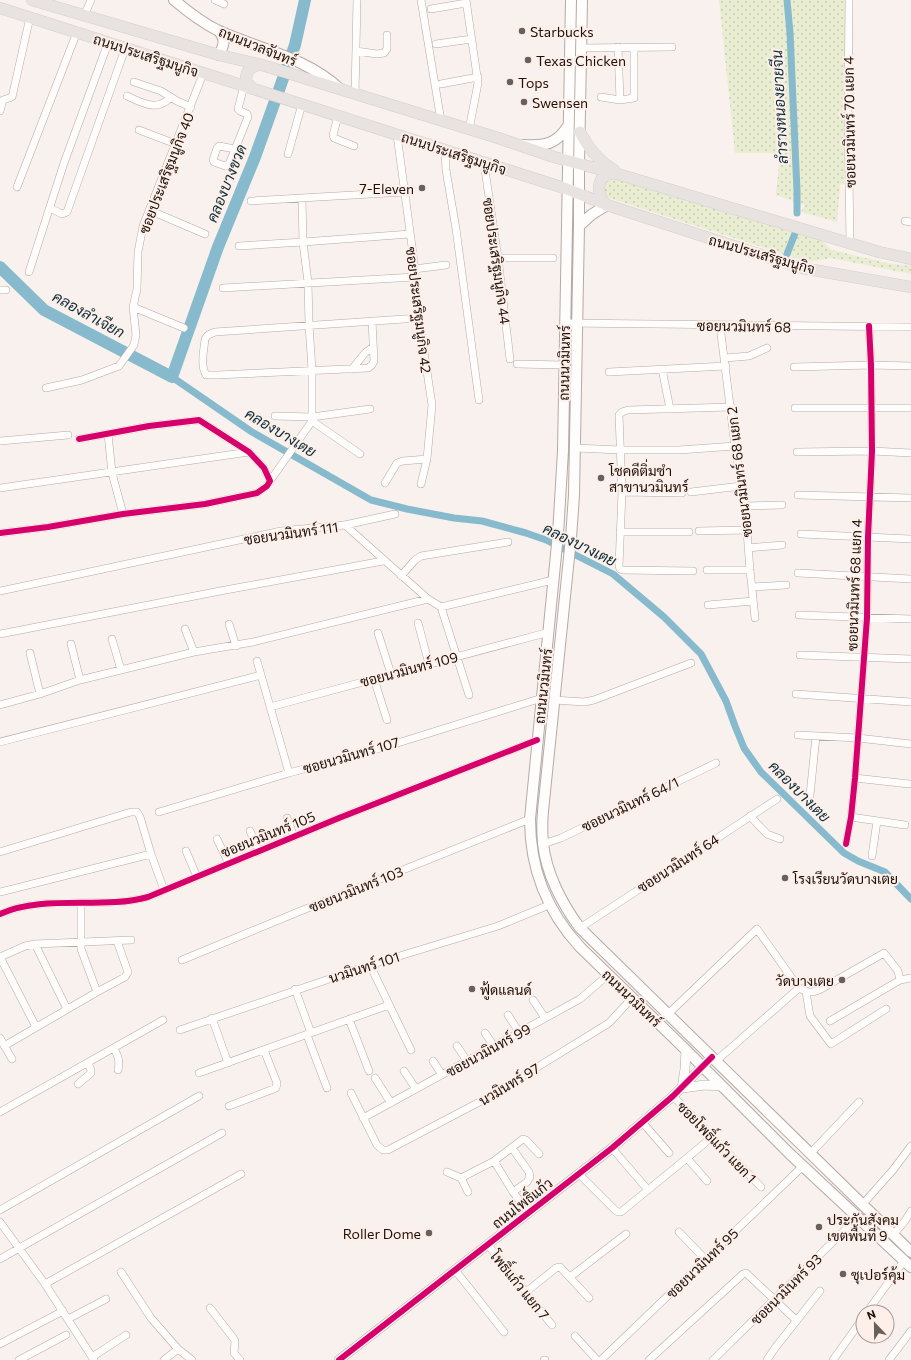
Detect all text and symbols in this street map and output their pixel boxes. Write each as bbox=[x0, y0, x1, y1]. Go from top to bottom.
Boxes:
street label: ถนนนวลจันทร์ bbox=[216, 23, 300, 69]
place label: Starbucks bbox=[530, 23, 594, 40]
marker: Starbucks bbox=[517, 26, 527, 36]
street label: ถนนประเสริฐมนูกิจ bbox=[91, 30, 201, 82]
water label: ลำรางหนองยายจีน bbox=[767, 49, 791, 165]
place label: Texas Chicken bbox=[536, 52, 626, 69]
marker: Texas Chicken bbox=[523, 55, 533, 65]
street label: ซอยนวมินทร์ 70 แยก 4 bbox=[839, 56, 859, 188]
place label: Tops bbox=[518, 74, 549, 91]
marker: Tops bbox=[505, 77, 515, 87]
place label: Swensen bbox=[532, 94, 588, 111]
marker: Swensen bbox=[519, 97, 529, 107]
street label: ซอยประเสริฐมนูกิจ 40 bbox=[135, 110, 199, 237]
street label: ถนนประเสริฐมนูกิจ bbox=[399, 128, 509, 180]
water label: คลองบางขวด bbox=[202, 141, 250, 225]
place label: 7-Eleven bbox=[359, 180, 414, 197]
marker: 7-Eleven bbox=[417, 183, 427, 193]
street label: ซอยประเสริฐมนูกิจ 44 bbox=[478, 196, 514, 326]
street label: ถนนประเสริฐมนูกิจ bbox=[706, 231, 817, 279]
street label: ซอยประเสริฐมนูกิจ 42 bbox=[401, 246, 435, 375]
water label: คลองลำเจียก bbox=[50, 287, 128, 341]
street label: ซอยนวมินทร์ 68 bbox=[697, 317, 791, 335]
street label: ถนนนวมินทร์ bbox=[555, 325, 573, 401]
water label: คลองบางเตย bbox=[242, 404, 320, 460]
street label: ซอยนวมินทร์ 68 แยก 2 bbox=[723, 406, 755, 538]
place label: โชคดีติ่มซำ สาขานวมินทร์ bbox=[608, 459, 689, 495]
marker: โชคดีติ่มซำ สาขานวมินทร์ bbox=[596, 473, 606, 483]
street label: ซอยนวมินทร์ 111 bbox=[243, 518, 339, 548]
water label: คลองบางเตย bbox=[540, 518, 620, 570]
street label: ซอยนวมินทร์ 68 แยก 4 bbox=[843, 518, 865, 651]
street label: ถนนนวมินทร์ bbox=[531, 647, 555, 724]
street label: ซอยนวมินทร์ 109 bbox=[358, 648, 460, 690]
street label: ซอยนวมินทร์ 107 bbox=[301, 733, 401, 777]
water label: คลองบางเตย bbox=[766, 757, 835, 826]
street label: ซอยนวมินทร์ 64/1 bbox=[579, 773, 681, 835]
street label: ซอยนวมินทร์ 105 bbox=[218, 807, 318, 861]
street label: ซอยนวมินทร์ 64 bbox=[634, 830, 723, 896]
street label: ซอยนวมินทร์ 103 bbox=[306, 862, 406, 916]
place label: โรงเรียนวัดบางเตย bbox=[792, 870, 898, 887]
marker: โรงเรียนวัดบางเตย bbox=[780, 873, 790, 883]
street label: นวมินทร์ 101 bbox=[326, 948, 402, 986]
street label: ถนนนวมินทร์ bbox=[599, 966, 665, 1031]
place label: วัดบางเตย bbox=[776, 972, 834, 989]
marker: วัดบางเตย bbox=[837, 975, 847, 985]
place label: ฟู้ดแลนด์ bbox=[480, 981, 532, 1000]
marker: ฟู้ดแลนด์ bbox=[467, 984, 477, 994]
street label: ซอยนวมินทร์ 99 bbox=[443, 1020, 533, 1080]
street label: นวมินทร์ 97 bbox=[475, 1059, 543, 1109]
street label: ซอยโพธิ์แก้ว แยก 1 bbox=[674, 1095, 763, 1186]
street label: ถนนโพธิ์แก้ว bbox=[486, 1171, 556, 1232]
place label: ประกันสังคม เขตพื้นที่ 9 bbox=[827, 1211, 899, 1244]
marker: ประกันสังคม เขตพื้นที่ 9 bbox=[814, 1222, 824, 1232]
street label: ซอยนวมินทร์ 95 bbox=[662, 1224, 742, 1302]
place label: Roller Dome bbox=[343, 1225, 421, 1242]
marker: Roller Dome bbox=[424, 1228, 434, 1238]
street label: โพธิ์เเก้ว แยก 7 bbox=[486, 1244, 556, 1323]
street label: ซอยนวมินทร์ 93 bbox=[747, 1250, 825, 1328]
place label: ซุเปอร์คุ้ม bbox=[851, 1266, 905, 1285]
marker: ซุเปอร์คุ้ม bbox=[838, 1269, 848, 1279]
north arrow bbox=[855, 1304, 895, 1344]
text: N bbox=[865, 1307, 877, 1322]

